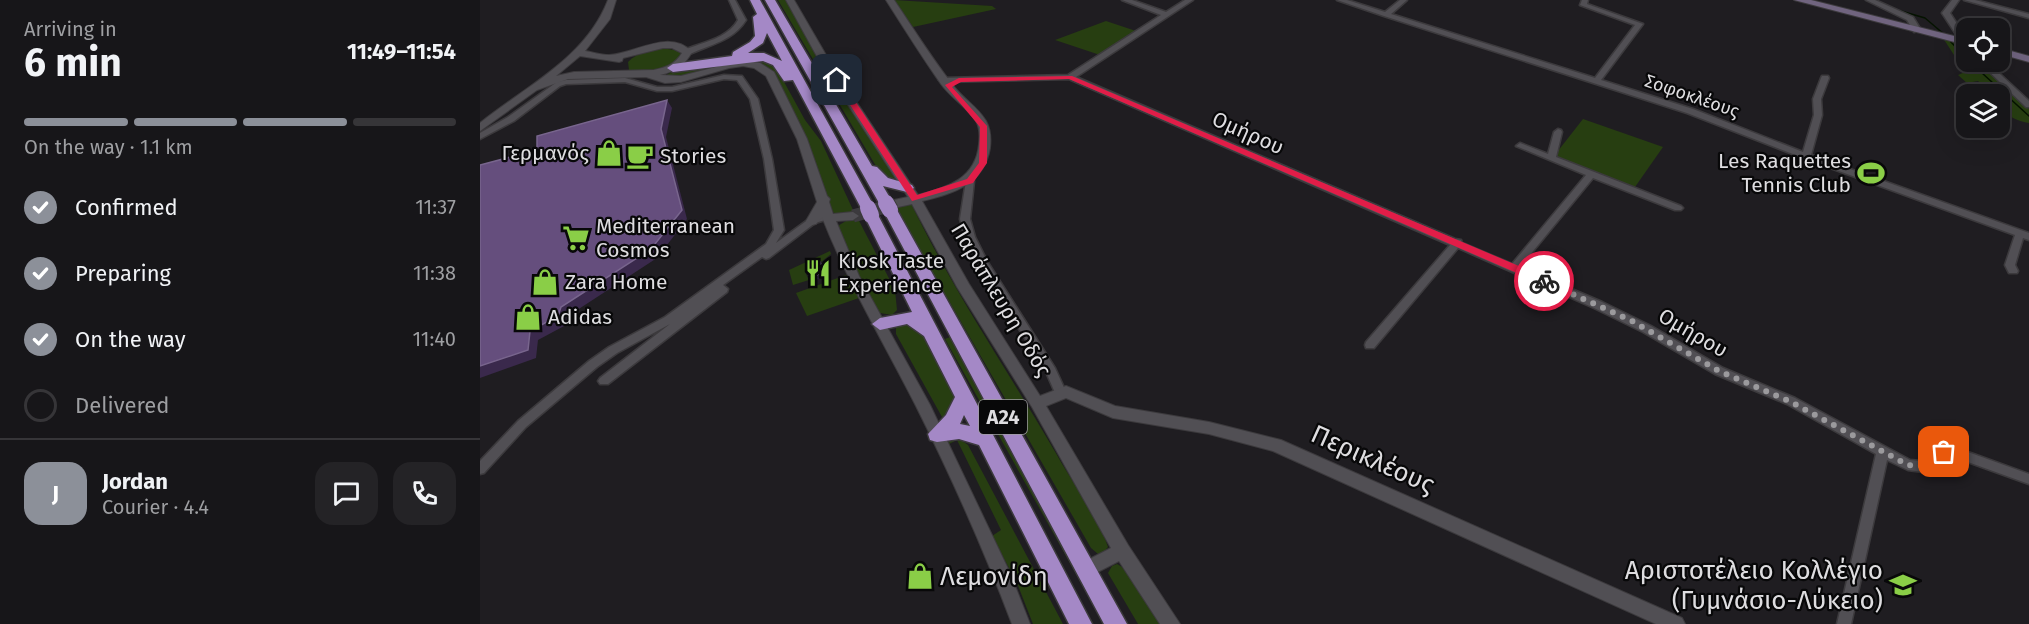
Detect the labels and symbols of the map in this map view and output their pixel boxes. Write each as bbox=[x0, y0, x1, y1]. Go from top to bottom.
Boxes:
pin bbox=[811, 54, 862, 105]
street label: Σοφοκλέους bbox=[1642, 70, 1743, 123]
street label: Ομήρου bbox=[1208, 106, 1288, 160]
shop icon: Γερμανός bbox=[594, 138, 624, 168]
place label: Γερμανός bbox=[502, 140, 589, 166]
cafe icon: Stories bbox=[625, 141, 655, 171]
place label: Stories bbox=[660, 143, 726, 169]
place label: Les Raquettes Tennis Club bbox=[1718, 148, 1851, 198]
sports icon: Les Raquettes Tennis Club bbox=[1856, 158, 1886, 188]
place label: Mediterranean Cosmos bbox=[596, 213, 735, 263]
street label: Παράπλευρη Οδός bbox=[945, 219, 1057, 382]
supermarket icon: Mediterranean Cosmos bbox=[561, 223, 591, 253]
place label: Kiosk Taste Experience bbox=[838, 248, 944, 298]
courier bbox=[1514, 251, 1574, 311]
restaurant icon: Kiosk Taste Experience bbox=[803, 258, 833, 288]
shop icon: Zara Home bbox=[530, 267, 560, 297]
place label: Zara Home bbox=[565, 269, 667, 295]
shop icon: Adidas bbox=[513, 302, 543, 332]
street label: Ομήρου bbox=[1654, 303, 1732, 363]
place label: Adidas bbox=[548, 304, 612, 330]
road number: Α24 bbox=[979, 400, 1027, 434]
street label: Περικλέους bbox=[1306, 418, 1440, 501]
pin bbox=[1918, 426, 1969, 477]
place label: Αριστοτέλειο Κολλέγιο (Γυμνάσιο-Λύκειο) bbox=[1625, 555, 1883, 616]
shop icon: Λεμονίδη bbox=[905, 561, 935, 591]
place label: Λεμονίδη bbox=[940, 561, 1048, 592]
school or university icon: Αριστοτέλειο Κολλέγιο (Γυμνάσιο-Λύκειο) bbox=[1888, 570, 1918, 600]

